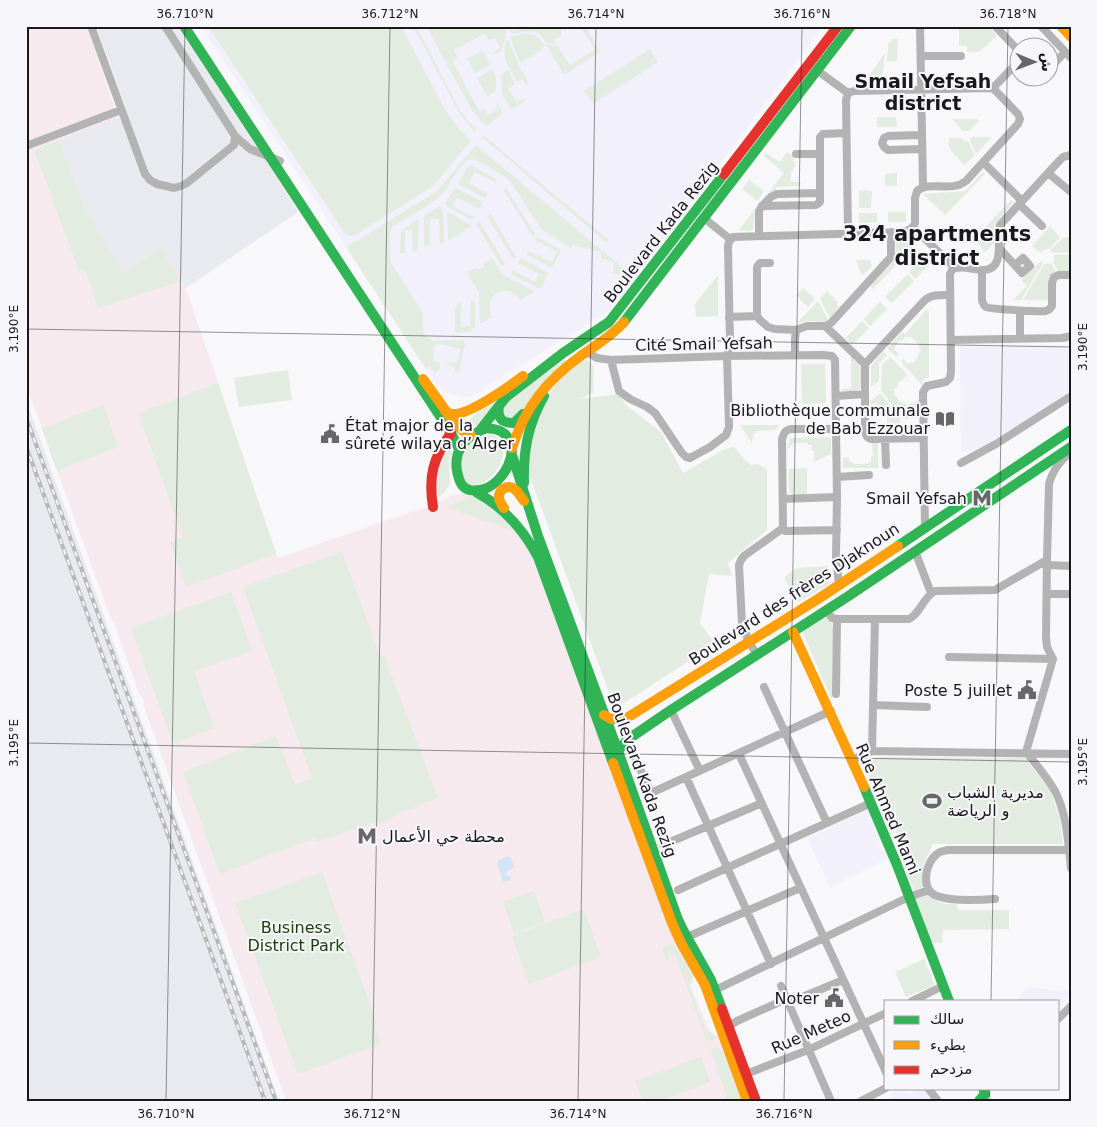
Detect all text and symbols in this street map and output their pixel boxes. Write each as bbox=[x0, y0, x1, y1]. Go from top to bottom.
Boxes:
text: 36.710°N bbox=[157, 7, 213, 21]
text: 36.712°N bbox=[362, 7, 418, 21]
text: 36.714°N bbox=[568, 7, 624, 21]
text: 36.716°N bbox=[774, 7, 830, 21]
text: 36.718°N bbox=[980, 7, 1036, 21]
north arrow bbox=[1010, 38, 1060, 88]
text: ش bbox=[1039, 52, 1055, 72]
district label: Smail Yefsah district bbox=[855, 70, 991, 114]
street label: Boulevard Kada Rezig bbox=[600, 157, 722, 307]
district label: 324 apartments district bbox=[843, 222, 1031, 270]
text: 3.190°E bbox=[7, 305, 21, 353]
text: 3.190°E bbox=[1076, 323, 1090, 371]
street label: Cité Smail Yefsah bbox=[635, 333, 773, 355]
place label: Bibliothèque communale de Bab Ezzouar bbox=[730, 401, 930, 438]
library icon: Bibliothèque communale de Bab Ezzouar bbox=[934, 408, 956, 430]
place label: État major de la sûreté wilaya d’Alger bbox=[345, 416, 515, 453]
public building icon: État major de la sûreté wilaya d’Alger bbox=[319, 423, 341, 445]
metro station icon: Smail Yefsah bbox=[971, 487, 993, 509]
place label: Smail Yefsah bbox=[866, 489, 967, 508]
street label: Boulevard des frères Djaknoun bbox=[685, 519, 903, 669]
public building icon: Poste 5 juillet bbox=[1016, 679, 1038, 701]
place label: Poste 5 juillet bbox=[904, 681, 1012, 700]
street label: Boulevard Kada Rezig bbox=[603, 690, 681, 860]
text: 3.195°E bbox=[7, 719, 21, 767]
text: 3.195°E bbox=[1076, 738, 1090, 786]
street label: Rue Ahmed Mami bbox=[852, 740, 924, 878]
place label: مديرية الشباب و الرياضة bbox=[947, 783, 1044, 821]
sports icon: مديرية الشباب و الرياضة bbox=[921, 790, 943, 812]
metro station icon: محطة حي الأعمال bbox=[356, 825, 378, 847]
place label: محطة حي الأعمال bbox=[382, 826, 505, 847]
park label: Business District Park bbox=[247, 918, 345, 955]
public building icon: Noter bbox=[823, 987, 845, 1009]
place label: Noter bbox=[775, 989, 819, 1008]
legend bbox=[884, 1000, 1060, 1090]
street label: Rue Meteo bbox=[768, 1006, 854, 1058]
text: سالك bbox=[930, 1010, 964, 1028]
text: بطيء bbox=[930, 1036, 966, 1055]
text: مزدحم bbox=[930, 1060, 972, 1078]
text: 36.710°N bbox=[138, 1107, 194, 1121]
text: 36.712°N bbox=[344, 1107, 400, 1121]
text: 36.714°N bbox=[550, 1107, 606, 1121]
text: 36.716°N bbox=[756, 1107, 812, 1121]

